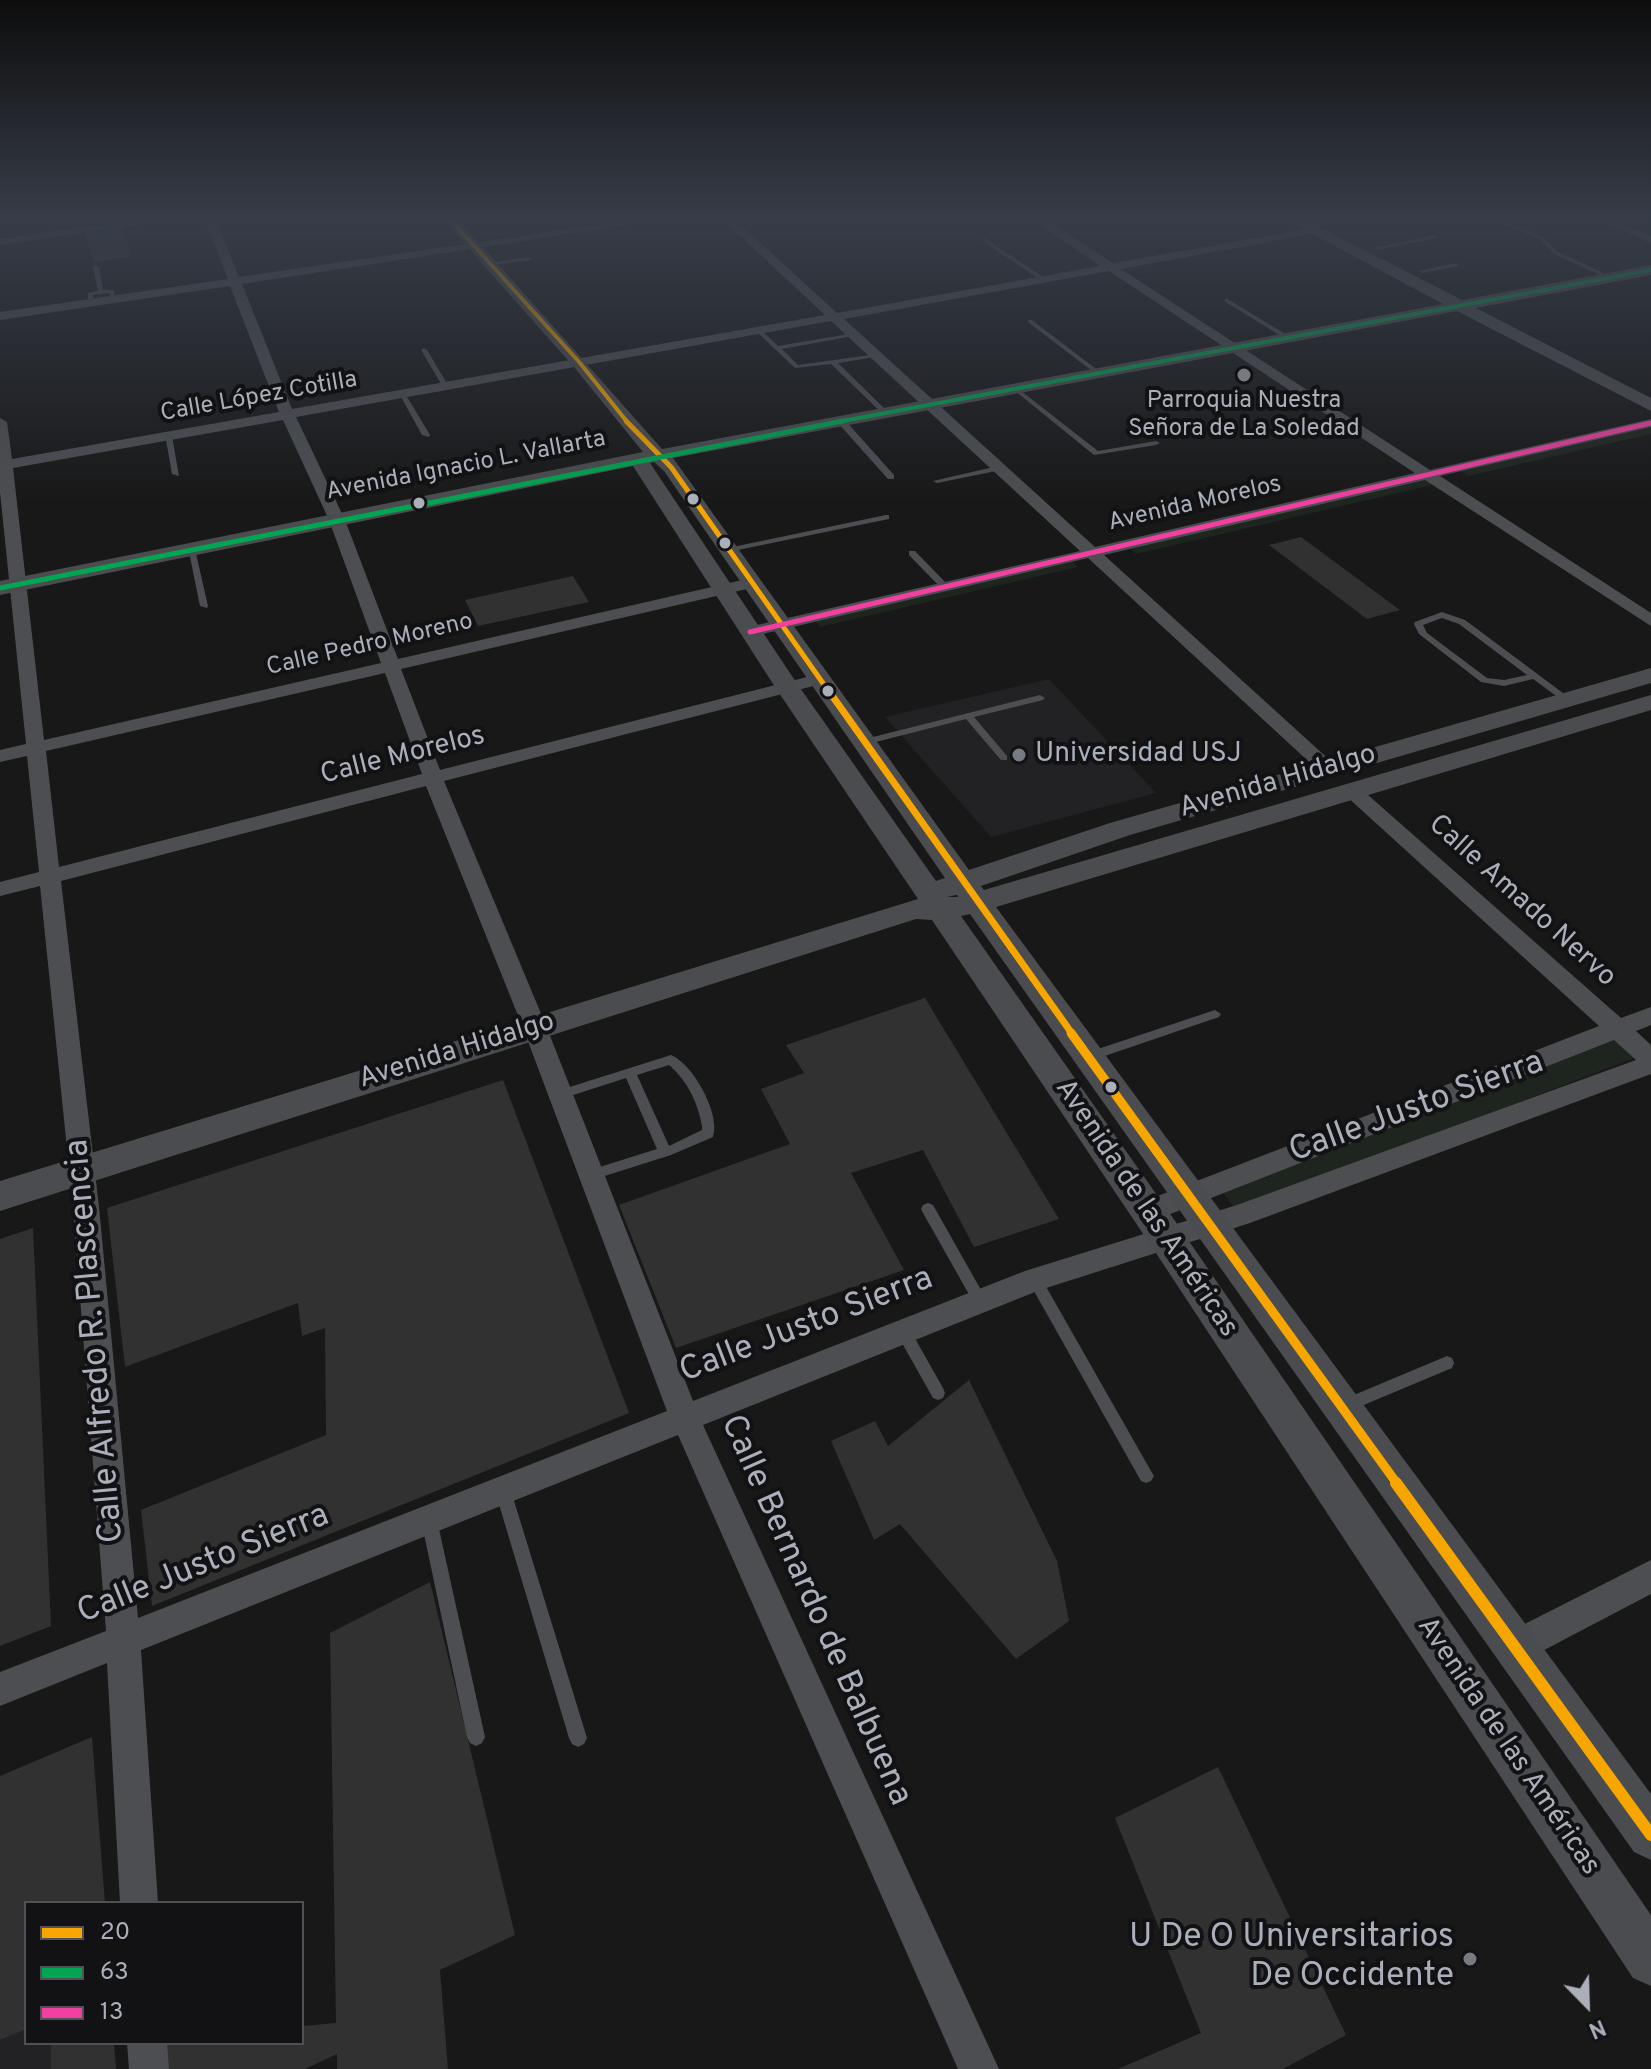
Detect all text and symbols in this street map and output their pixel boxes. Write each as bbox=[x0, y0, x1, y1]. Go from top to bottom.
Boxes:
marker: Parroquia Nuestra Señora de La Soledad bbox=[1235, 366, 1253, 384]
street label: Calle López Cotilla bbox=[158, 367, 360, 429]
place label: Parroquia Nuestra Señora de La Soledad bbox=[1128, 388, 1360, 444]
street label: Avenida Ignacio L. Vallarta bbox=[324, 426, 608, 508]
street label: Avenida Morelos bbox=[1106, 471, 1284, 539]
unlabelled marker bbox=[685, 491, 701, 507]
unlabelled marker bbox=[411, 495, 427, 511]
unlabelled marker bbox=[717, 535, 733, 551]
street label: Calle Pedro Moreno bbox=[264, 608, 476, 684]
unlabelled marker bbox=[820, 683, 836, 699]
street label: Calle Morelos bbox=[317, 720, 489, 794]
place label: Universidad USJ bbox=[1035, 738, 1242, 772]
street label: Avenida Hidalgo bbox=[1176, 739, 1380, 827]
marker: Universidad USJ bbox=[1010, 746, 1028, 764]
street label: Calle Amado Nervo bbox=[1420, 809, 1622, 995]
street label: Avenida Hidalgo bbox=[355, 1006, 559, 1098]
street label: Calle Justo Sierra bbox=[1284, 1044, 1550, 1174]
street label: Avenida de las Américas bbox=[1046, 1074, 1244, 1344]
unlabelled marker bbox=[1103, 1079, 1119, 1095]
street label: Calle Alfredo R. Plascencia bbox=[59, 1137, 135, 1545]
street label: Calle Justo Sierra bbox=[675, 1260, 939, 1394]
street label: Calle Bernardo de Balbuena bbox=[709, 1409, 919, 1813]
street label: Calle Justo Sierra bbox=[72, 1497, 336, 1635]
street label: Avenida de las Américas bbox=[1408, 1612, 1606, 1882]
legend bbox=[24, 1901, 304, 2045]
text: 20 bbox=[100, 1918, 130, 1948]
place label: U De O Universitarios De Occidente bbox=[1129, 1919, 1454, 1998]
marker: U De O Universitarios De Occidente bbox=[1461, 1950, 1479, 1968]
text: 63 bbox=[100, 1958, 129, 1988]
north arrow bbox=[1547, 1965, 1627, 2045]
text: 13 bbox=[100, 1998, 123, 2028]
text: N bbox=[1584, 2012, 1609, 2043]

